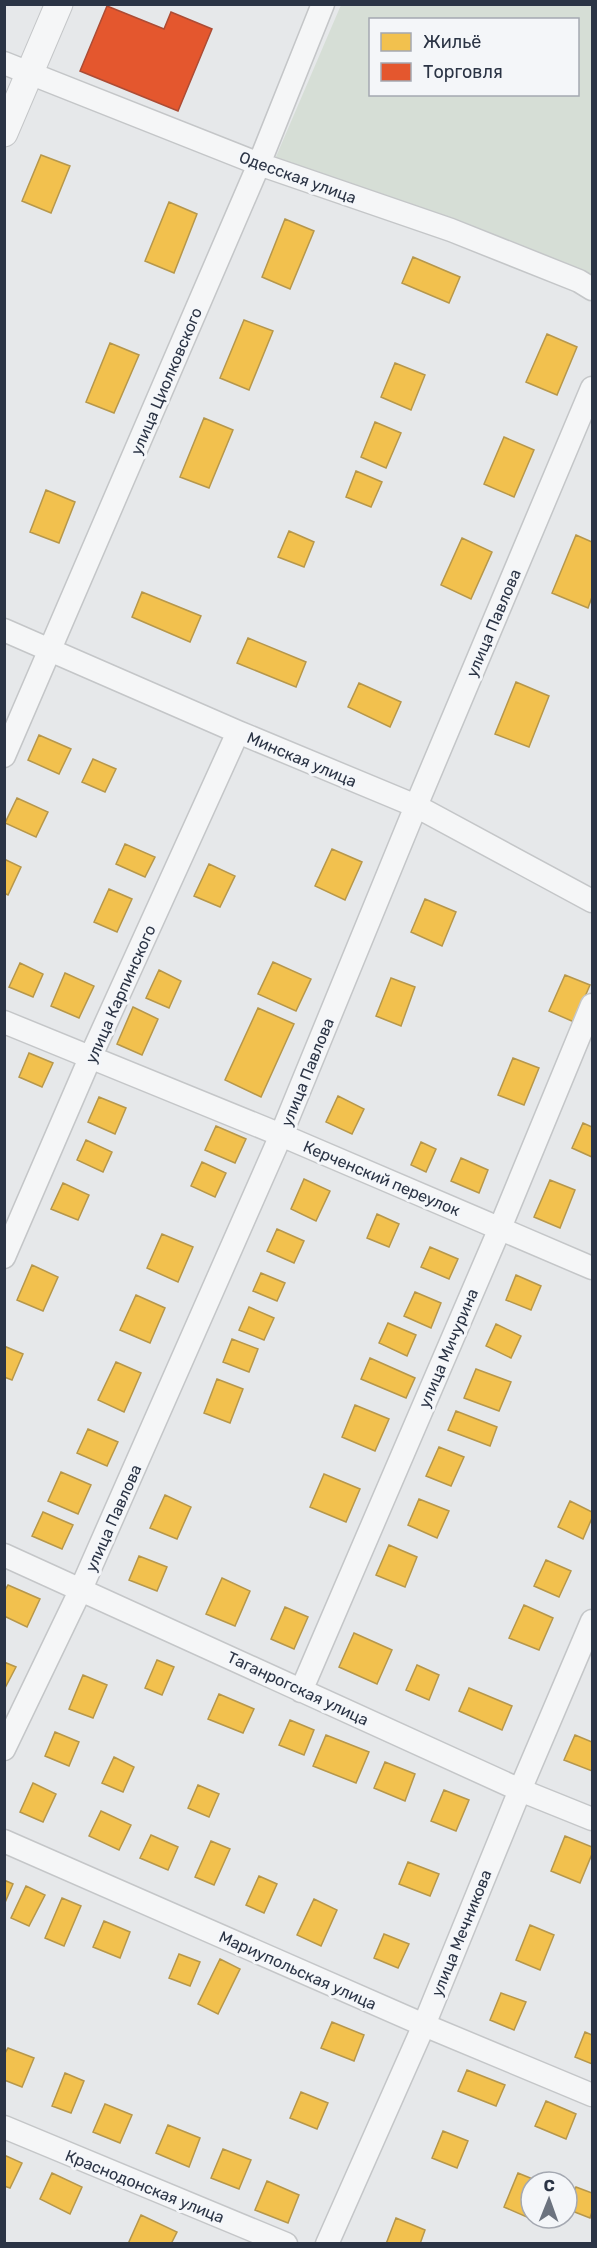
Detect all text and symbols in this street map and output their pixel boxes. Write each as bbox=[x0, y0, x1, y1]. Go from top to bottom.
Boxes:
legend bbox=[369, 18, 579, 96]
text: Жильё bbox=[423, 31, 481, 53]
text: Торговля bbox=[423, 61, 503, 83]
street label: Одесская улица bbox=[237, 147, 359, 207]
street label: улица Циолковского bbox=[127, 305, 206, 458]
street label: улица Павлова bbox=[462, 566, 525, 680]
street label: Минская улица bbox=[244, 728, 359, 791]
street label: улица Карпинского bbox=[81, 922, 160, 1066]
street label: улица Павлова bbox=[277, 1015, 338, 1129]
street label: Керченский переулок bbox=[301, 1137, 463, 1220]
street label: улица Мичурина bbox=[415, 1286, 482, 1411]
street label: улица Павлова bbox=[81, 1462, 146, 1575]
street label: Таганрогская улица bbox=[224, 1647, 372, 1730]
street label: улица Мечникова bbox=[427, 1867, 496, 1999]
street label: Мариупольская улица bbox=[216, 1927, 379, 2014]
street label: Краснодонская улица bbox=[63, 2146, 227, 2227]
north arrow bbox=[519, 2170, 579, 2230]
text: С bbox=[543, 2176, 555, 2195]

